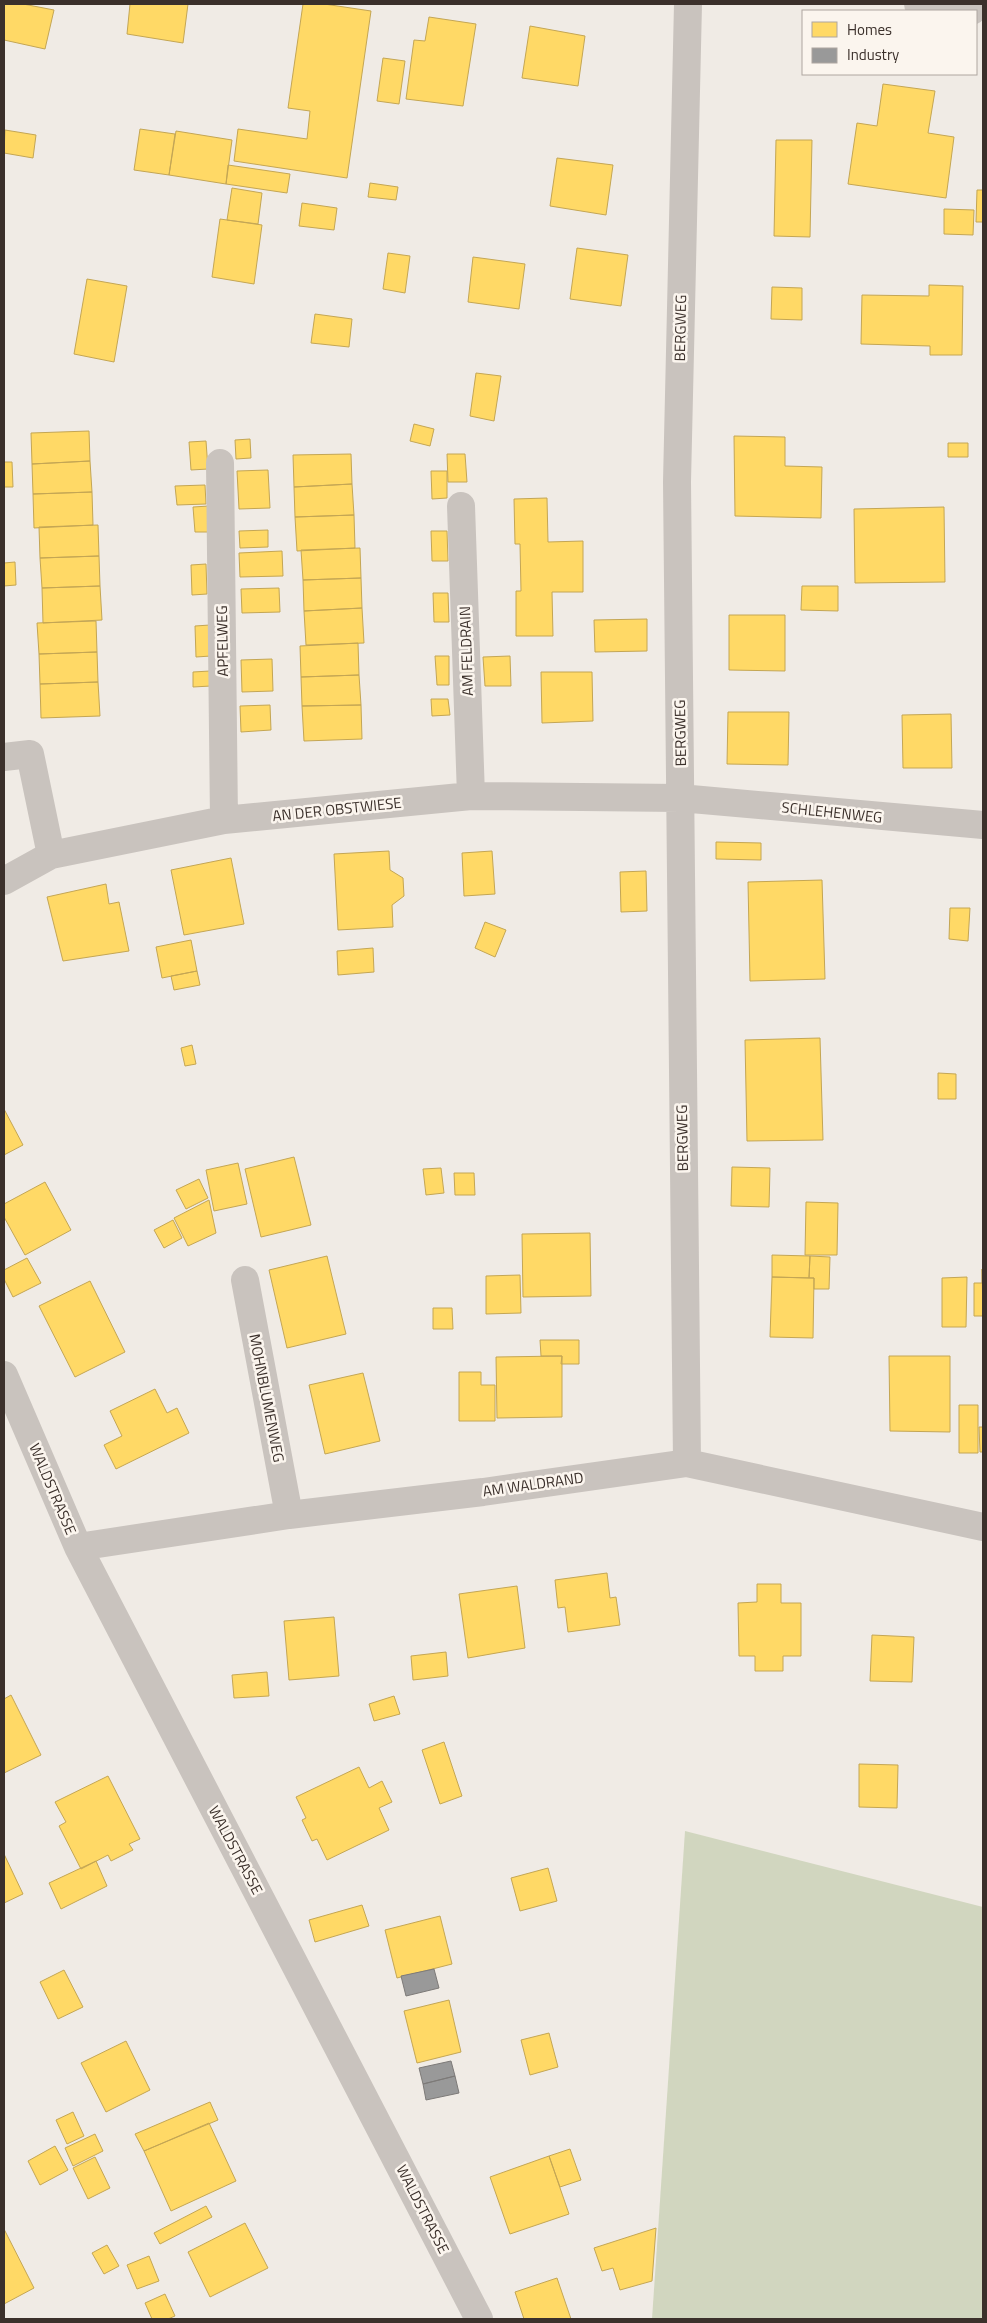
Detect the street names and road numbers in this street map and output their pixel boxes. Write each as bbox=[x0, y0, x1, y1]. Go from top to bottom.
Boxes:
street label: BERGWEG bbox=[668, 294, 692, 362]
street label: APFELWEG bbox=[210, 605, 234, 677]
street label: AM FELDRAIN bbox=[453, 606, 479, 696]
street label: BERGWEG bbox=[668, 699, 692, 767]
street label: AN DER OBSTWIESE bbox=[271, 791, 403, 827]
street label: SCHLEHENWEG bbox=[780, 795, 884, 829]
street label: BERGWEG bbox=[670, 1104, 694, 1172]
street label: MOHNBLUMENWEG bbox=[243, 1332, 291, 1464]
street label: WALDSTRASSE bbox=[23, 1440, 83, 1538]
street label: AM WALDRAND bbox=[481, 1466, 585, 1502]
street label: WALDSTRASSE bbox=[203, 1802, 269, 1898]
street label: WALDSTRASSE bbox=[391, 2160, 455, 2258]

